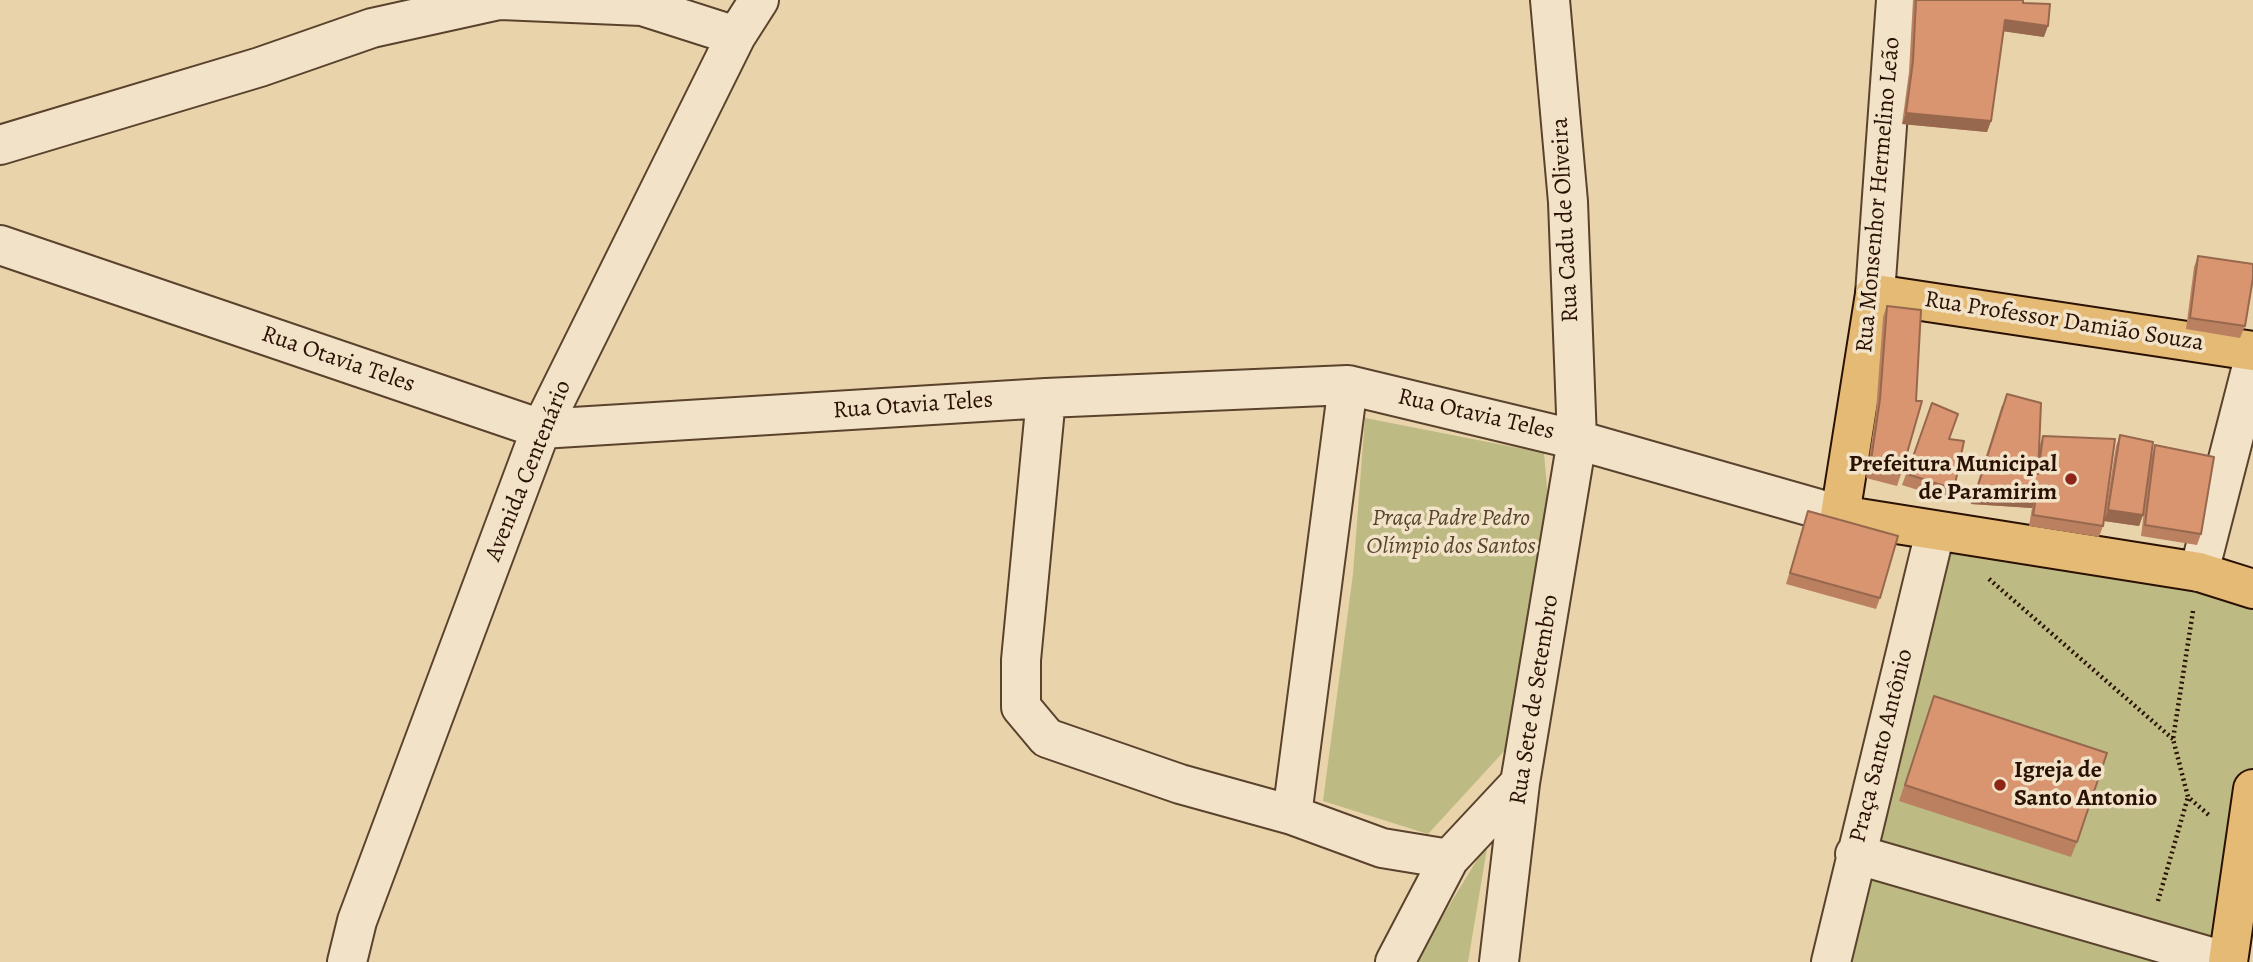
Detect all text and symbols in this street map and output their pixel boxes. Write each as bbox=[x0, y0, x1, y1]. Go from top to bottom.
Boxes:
street label: Rua Monsenhor Hermelino Leão bbox=[1851, 36, 1907, 354]
street label: Rua Cadu de Oliveira bbox=[1546, 117, 1586, 323]
street label: Rua Professor Damião Souza bbox=[1922, 286, 2206, 358]
street label: Rua Otavia Teles bbox=[258, 320, 418, 400]
street label: Avenida Centenário bbox=[480, 376, 578, 566]
street label: Rua Otavia Teles bbox=[1395, 383, 1557, 447]
street label: Rua Otavia Teles bbox=[832, 386, 994, 426]
place label: Prefeitura Municipal de Paramirim bbox=[1848, 451, 2057, 507]
marker: Prefeitura Municipal de Paramirim bbox=[2063, 471, 2079, 487]
park label: Praça Padre Pedro Olímpio dos Santos bbox=[1366, 505, 1536, 561]
street label: Rua Sete de Setembro bbox=[1504, 593, 1566, 807]
street label: Praça Santo Antônio bbox=[1844, 646, 1920, 846]
place label: Igreja de Santo Antonio bbox=[2014, 757, 2157, 813]
marker: Igreja de Santo Antonio bbox=[1992, 777, 2008, 793]

